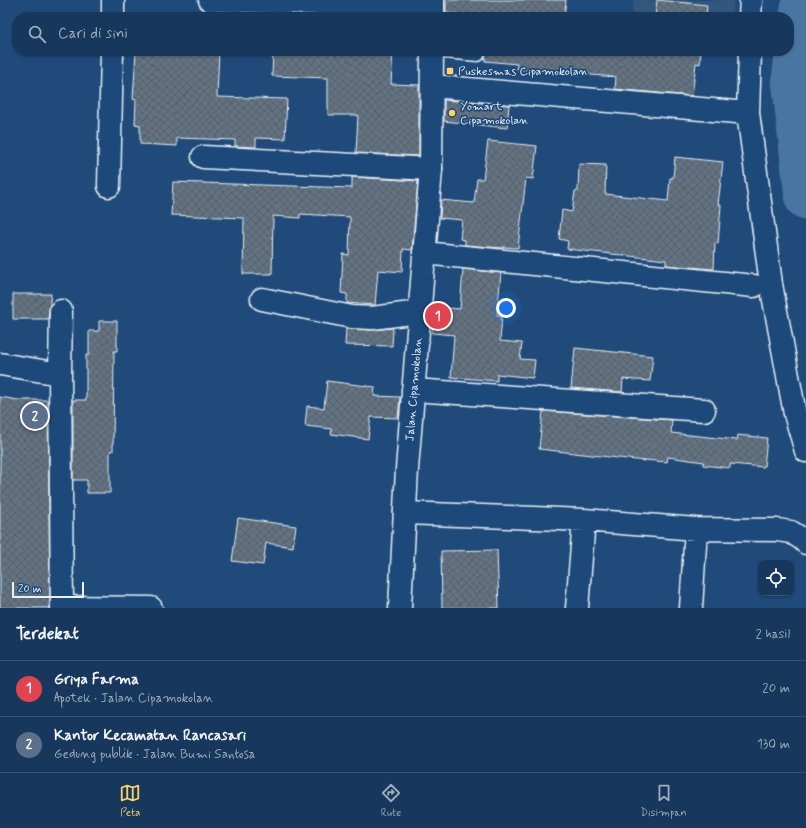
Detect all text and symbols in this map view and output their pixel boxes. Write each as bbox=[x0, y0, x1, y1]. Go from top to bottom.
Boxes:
search box bbox=[12, 12, 794, 56]
icon: search bbox=[26, 23, 48, 45]
text: Cari di sini bbox=[58, 24, 128, 44]
place label: Puskesmas Cipamokolan bbox=[458, 64, 589, 80]
marker: Puskesmas Cipamokolan bbox=[445, 66, 455, 76]
place label: Yomart Cipamokolan bbox=[460, 99, 529, 129]
marker: Yomart Cipamokolan bbox=[447, 108, 457, 118]
your location bbox=[496, 298, 516, 318]
pin: 1 bbox=[425, 301, 451, 331]
street label: Jalan Cipamokolan bbox=[402, 336, 427, 442]
pin: 2 bbox=[22, 401, 48, 431]
map controls bbox=[758, 560, 794, 596]
button: locate bbox=[758, 560, 794, 596]
scale bar bbox=[12, 580, 84, 599]
text: 20 m bbox=[18, 582, 41, 596]
text: Terdekat bbox=[16, 623, 79, 645]
text: 2 hasil bbox=[756, 626, 790, 643]
text: Griya Farma bbox=[54, 670, 139, 690]
text: 1 bbox=[26, 680, 32, 697]
text: 20 m bbox=[762, 680, 790, 697]
text: Apotek · Jalan Cipamokolan bbox=[54, 690, 213, 707]
text: Kantor Kecamatan Rancasari bbox=[54, 726, 246, 746]
text: 2 bbox=[26, 736, 32, 753]
text: 130 m bbox=[757, 736, 790, 753]
text: Gedung publik · Jalan Bumi Santosa bbox=[54, 746, 256, 763]
tab: Peta bbox=[119, 782, 141, 820]
tab: Rute bbox=[380, 782, 402, 820]
tab: Disimpan bbox=[640, 782, 687, 820]

